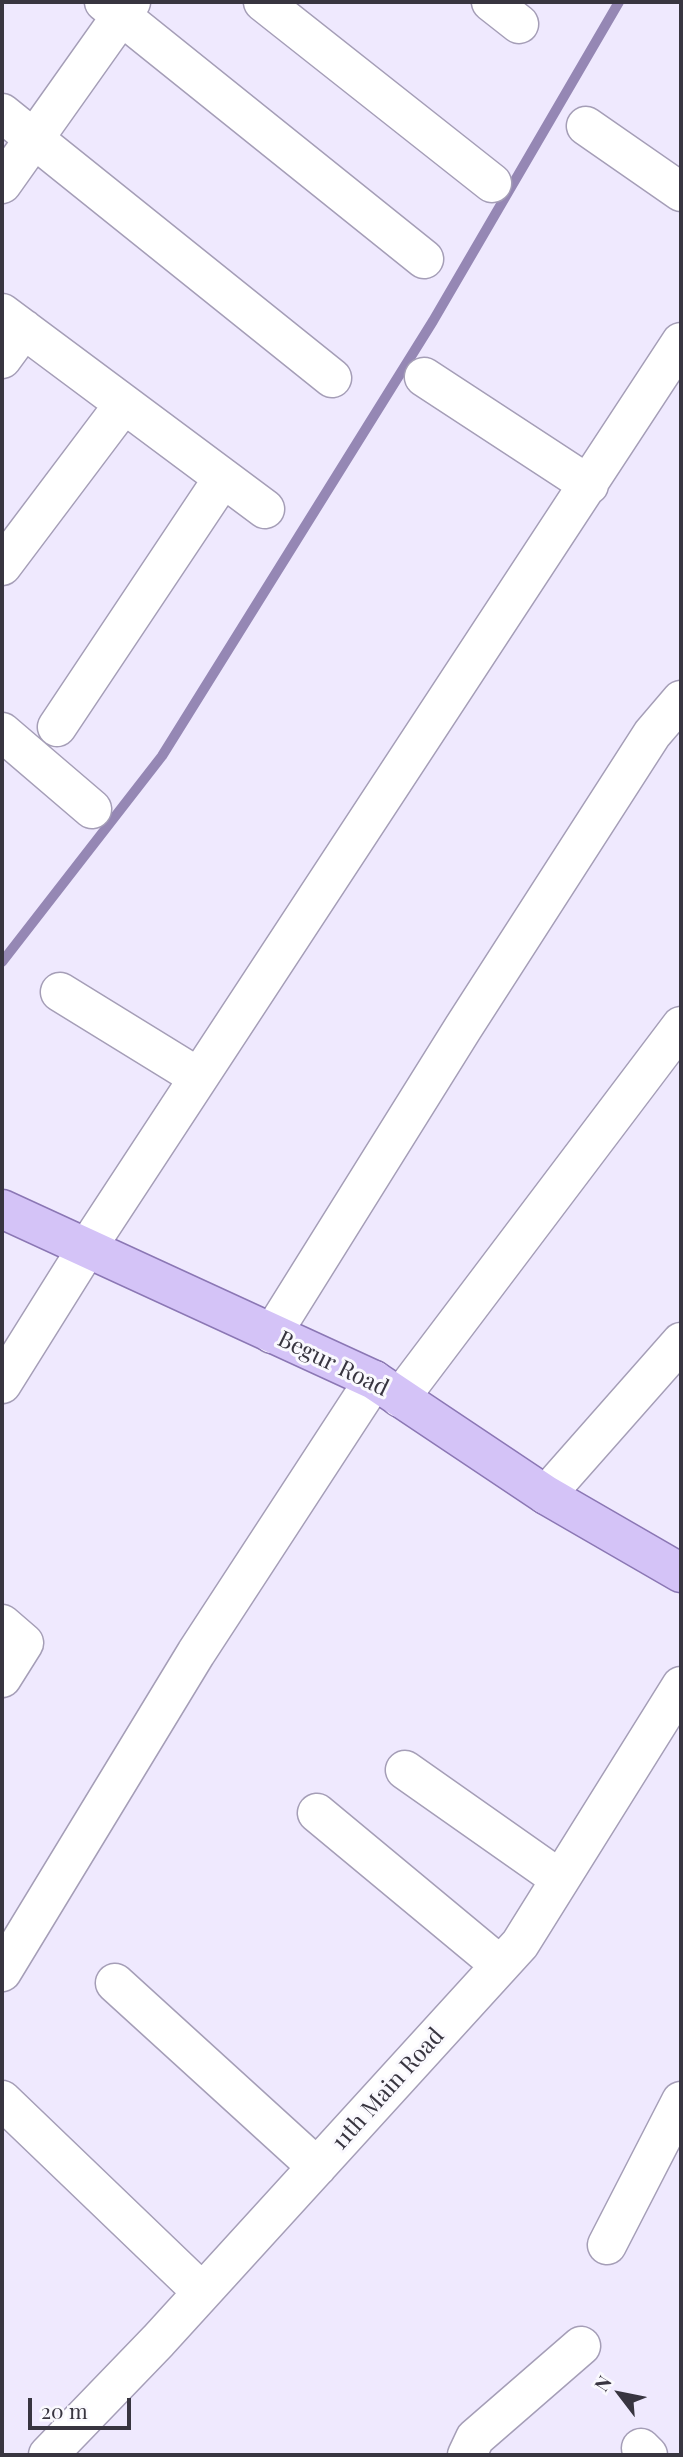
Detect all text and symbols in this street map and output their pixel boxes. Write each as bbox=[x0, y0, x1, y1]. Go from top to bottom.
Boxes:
street label: Begur Road bbox=[273, 1325, 393, 1403]
street label: 11th Main Road bbox=[326, 2022, 450, 2156]
north arrow bbox=[585, 2359, 655, 2429]
text: N bbox=[588, 2370, 617, 2396]
scale bar bbox=[32, 2384, 135, 2428]
text: 20 m bbox=[41, 2396, 88, 2424]

